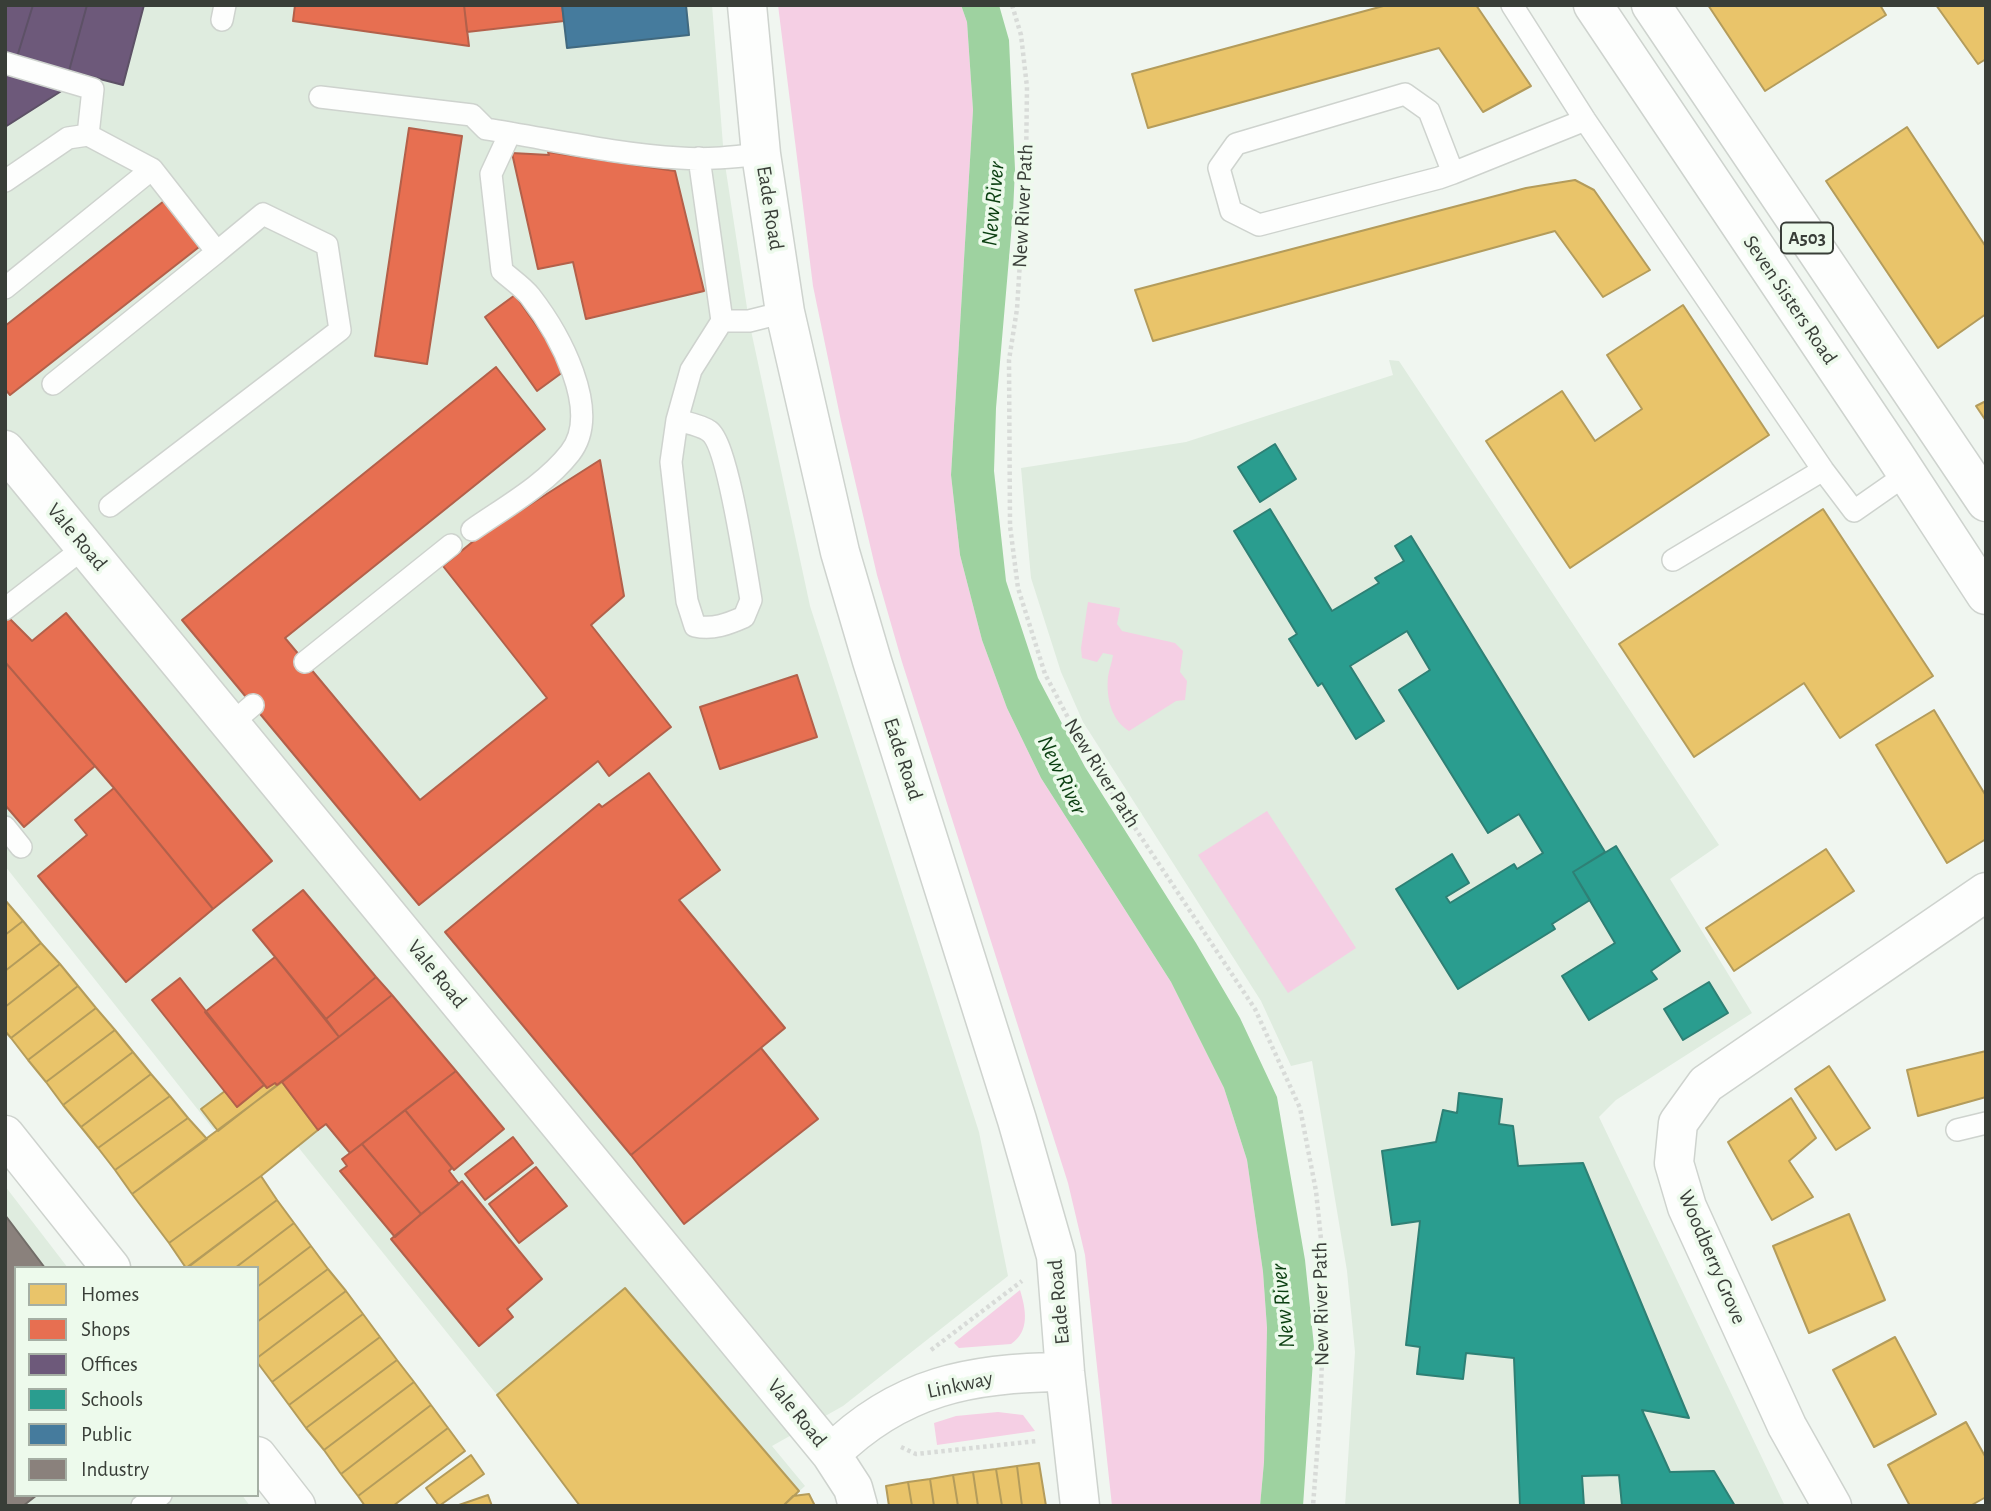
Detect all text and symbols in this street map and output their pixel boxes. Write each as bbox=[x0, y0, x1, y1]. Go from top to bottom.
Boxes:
street label: New River Path bbox=[1007, 143, 1039, 269]
water label: New River bbox=[976, 161, 1010, 247]
street label: Eade Road bbox=[751, 164, 789, 252]
road number: A503 bbox=[1781, 222, 1833, 254]
street label: Seven Sisters Road bbox=[1738, 231, 1842, 369]
street label: Vale Road bbox=[41, 498, 113, 576]
street label: New River Path bbox=[1058, 714, 1146, 832]
street label: Eade Road bbox=[878, 715, 928, 803]
water label: New River bbox=[1031, 731, 1093, 819]
street label: Vale Road bbox=[402, 935, 472, 1013]
street label: Woodberry Grove bbox=[1672, 1186, 1752, 1328]
street label: New River Path bbox=[1307, 1242, 1335, 1366]
street label: Eade Road bbox=[1043, 1258, 1075, 1346]
water label: New River bbox=[1265, 1262, 1301, 1350]
legend bbox=[14, 1266, 259, 1497]
text: Homes bbox=[81, 1284, 139, 1305]
text: Shops bbox=[81, 1319, 130, 1340]
text: Offices bbox=[81, 1354, 138, 1375]
street label: Linkway bbox=[925, 1366, 995, 1404]
street label: Vale Road bbox=[762, 1374, 832, 1452]
text: Schools bbox=[81, 1389, 143, 1410]
text: Public bbox=[81, 1424, 131, 1445]
text: Industry bbox=[81, 1459, 149, 1480]

